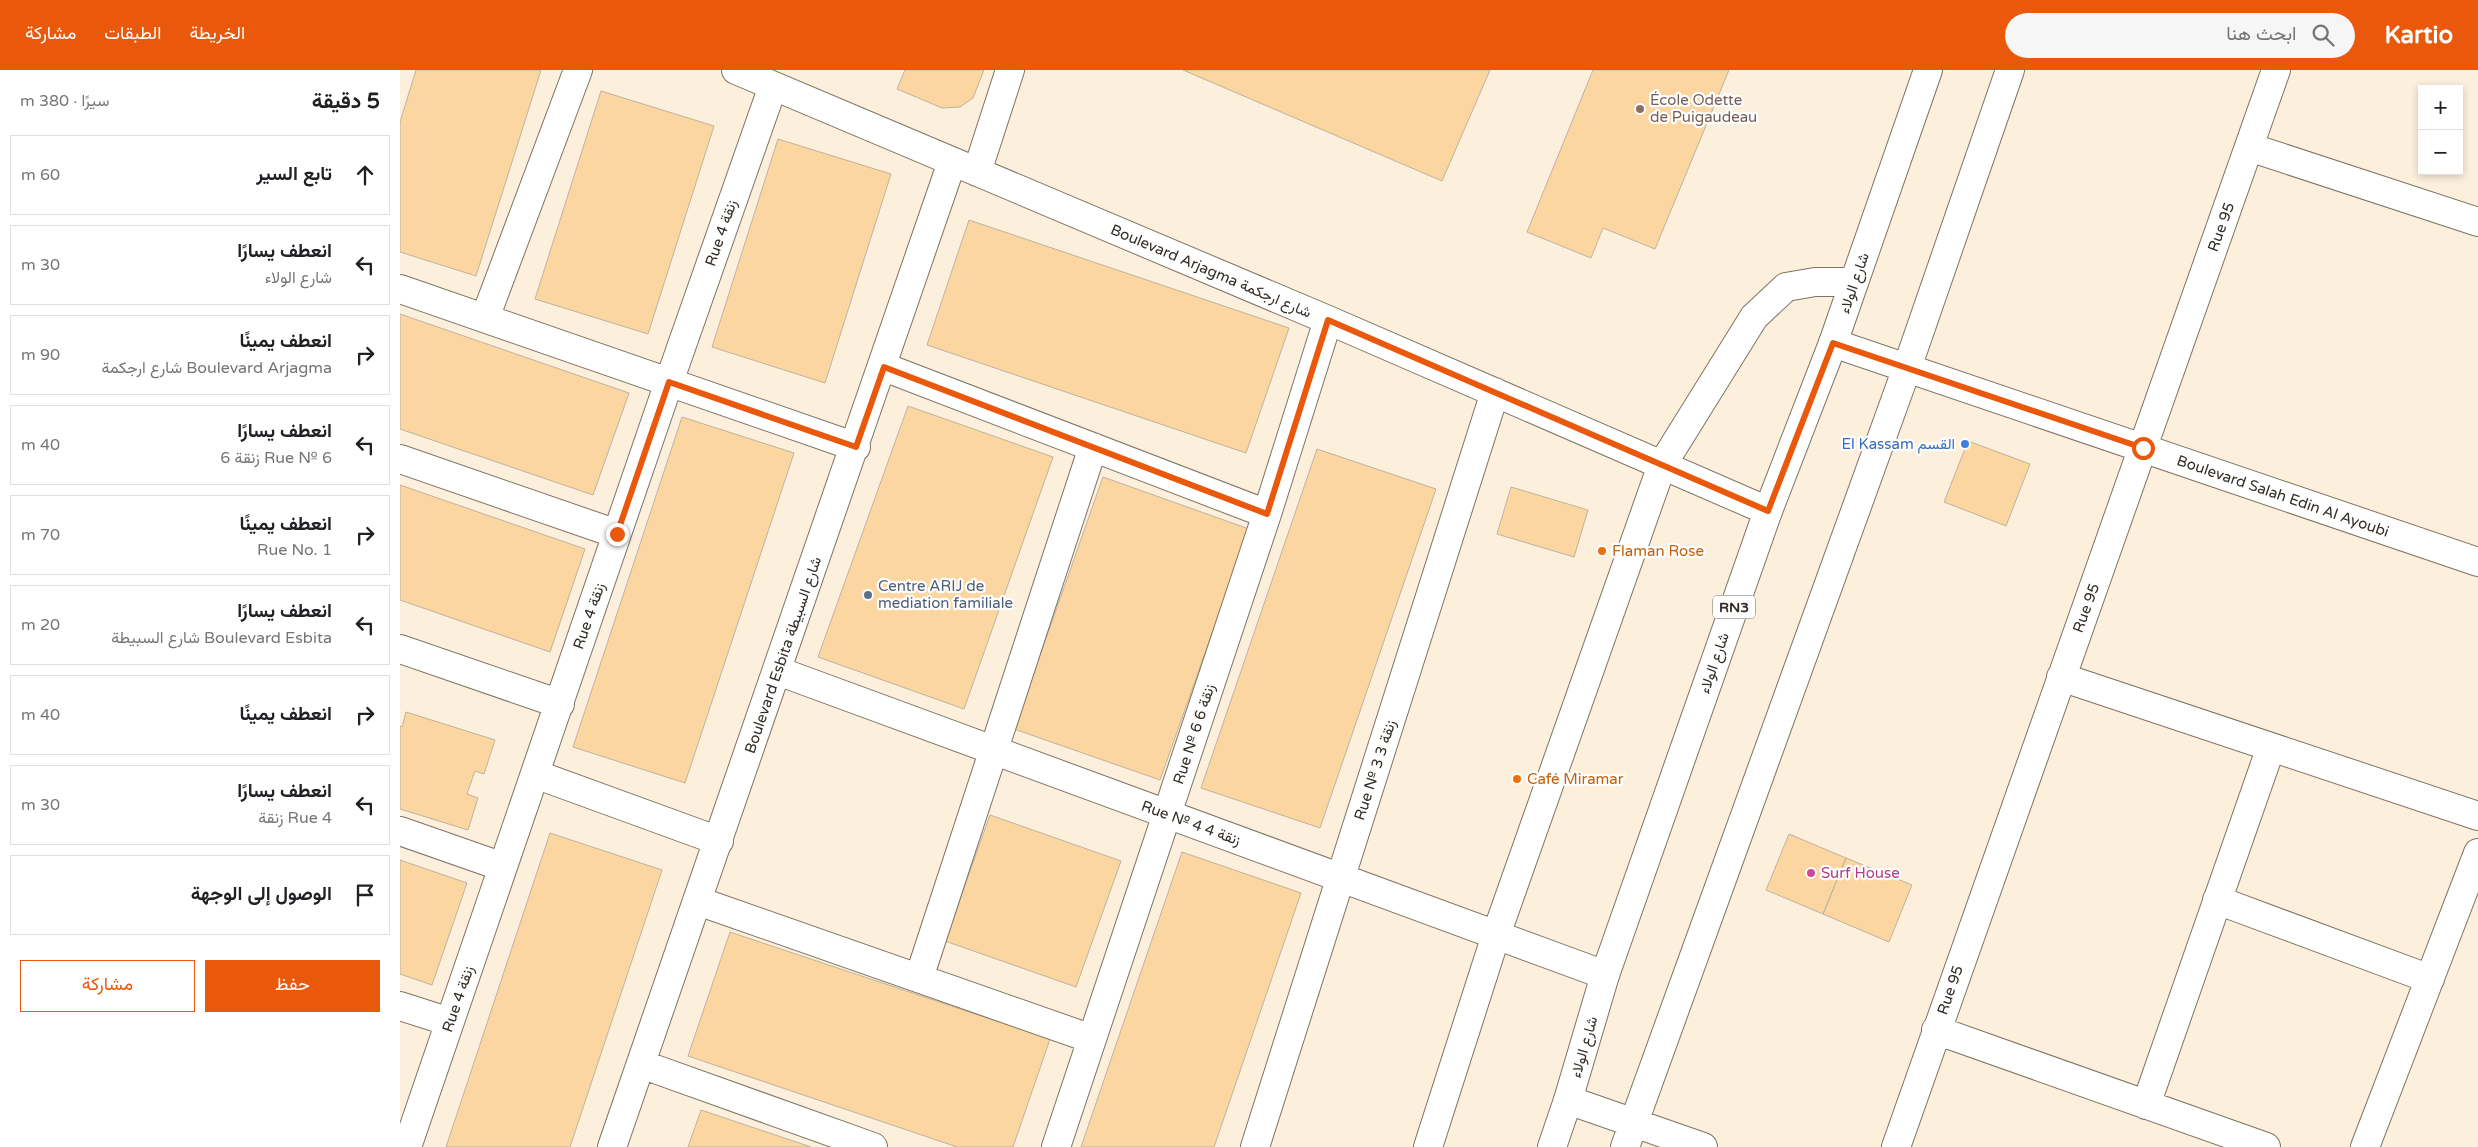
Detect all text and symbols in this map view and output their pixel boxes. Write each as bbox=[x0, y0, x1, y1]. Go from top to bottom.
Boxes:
search box bbox=[2005, 13, 2355, 58]
icon: search bbox=[2309, 21, 2337, 49]
text: Kartio bbox=[2385, 21, 2453, 50]
text: مشاركة bbox=[25, 22, 76, 44]
text: الطبقات bbox=[104, 22, 161, 44]
text: الخريطة bbox=[189, 22, 245, 44]
text: ابحث هنا bbox=[2226, 23, 2297, 45]
map controls bbox=[2418, 85, 2463, 175]
button: + bbox=[2418, 85, 2463, 130]
text: 5 دقيقة bbox=[312, 89, 380, 114]
text: سيرًا · 380 m bbox=[20, 91, 109, 111]
place label: École Odette de Puigaudeau bbox=[1650, 91, 1757, 126]
marker: École Odette de Puigaudeau bbox=[1634, 103, 1646, 115]
button: − bbox=[2418, 130, 2463, 175]
icon: ahead bbox=[351, 161, 379, 189]
text: تابع السير bbox=[256, 163, 332, 185]
text: 60 m bbox=[21, 165, 60, 185]
street label: Rue 4 زنقة bbox=[701, 197, 741, 269]
street label: Rue 95 bbox=[2204, 200, 2238, 254]
street label: Boulevard Arjagma شارع ارجكمة bbox=[1107, 220, 1314, 323]
text: انعطف يسارًا bbox=[237, 240, 332, 262]
street label: شارع الولاء bbox=[1835, 250, 1875, 316]
icon: left bbox=[351, 251, 379, 279]
text: 30 m bbox=[21, 255, 60, 275]
text: شارع الولاء bbox=[265, 268, 332, 288]
text: انعطف يمينًا bbox=[239, 330, 332, 352]
icon: right bbox=[351, 341, 379, 369]
text: 90 m bbox=[21, 345, 60, 365]
text: Boulevard Arjagma شارع ارجكمة bbox=[101, 358, 332, 378]
text: انعطف يسارًا bbox=[237, 420, 332, 442]
icon: left bbox=[351, 431, 379, 459]
text: 40 m bbox=[21, 435, 60, 455]
place label: El Kassam القسم bbox=[1841, 435, 1955, 454]
route start bbox=[2132, 437, 2155, 460]
marker: El Kassam القسم bbox=[1959, 438, 1971, 450]
text: Rue № 6 زنقة 6 bbox=[220, 448, 332, 468]
street label: Boulevard Salah Edin Al Ayoubi bbox=[2175, 451, 2391, 541]
text: انعطف يمينًا bbox=[239, 513, 332, 535]
icon: right bbox=[351, 521, 379, 549]
route end bbox=[606, 523, 629, 546]
text: 70 m bbox=[21, 525, 60, 545]
text: Rue No. 1 bbox=[257, 540, 332, 560]
place label: Flaman Rose bbox=[1612, 542, 1704, 560]
marker: Flaman Rose bbox=[1596, 545, 1608, 557]
street label: Boulevard Esbita شارع السبيطة bbox=[741, 554, 827, 756]
place label: Centre ARIJ de mediation familiale bbox=[878, 577, 1013, 612]
street label: Rue 4 زنقة bbox=[569, 580, 609, 652]
street label: Rue 95 bbox=[2069, 581, 2103, 635]
marker: Centre ARIJ de mediation familiale bbox=[862, 589, 874, 601]
road number: RN3 bbox=[1713, 596, 1755, 618]
text: انعطف يسارًا bbox=[237, 600, 332, 622]
icon: left bbox=[351, 611, 379, 639]
text: 20 m bbox=[21, 615, 60, 635]
text: Boulevard Esbita شارع السبيطة bbox=[111, 628, 332, 648]
street label: شارع الولاء bbox=[1695, 630, 1735, 696]
street label: Rue № 6 زنقة 6 bbox=[1169, 681, 1219, 787]
icon: right bbox=[351, 701, 379, 729]
text: انعطف يمينًا bbox=[239, 703, 332, 725]
text: 40 m bbox=[21, 705, 60, 725]
street label: Rue № 3 زنقة 3 bbox=[1350, 717, 1400, 823]
place label: Café Miramar bbox=[1527, 770, 1624, 788]
marker: Café Miramar bbox=[1511, 773, 1523, 785]
text: انعطف يسارًا bbox=[237, 780, 332, 802]
icon: left bbox=[351, 791, 379, 819]
text: 30 m bbox=[21, 795, 60, 815]
street label: Rue № 4 زنقة 4 bbox=[1139, 797, 1243, 849]
text: Rue 4 زنقة bbox=[258, 808, 332, 828]
place label: Surf House bbox=[1821, 864, 1900, 882]
marker: Surf House bbox=[1805, 867, 1817, 879]
icon: arrive bbox=[351, 881, 379, 909]
text: الوصول إلى الوجهة bbox=[191, 883, 332, 905]
button: مشاركة bbox=[20, 960, 195, 1012]
button: حفظ bbox=[205, 960, 380, 1012]
street label: Rue 4 زنقة bbox=[438, 963, 478, 1035]
street label: Rue 95 bbox=[1933, 963, 1967, 1017]
street label: شارع الولاء bbox=[1567, 1014, 1603, 1080]

